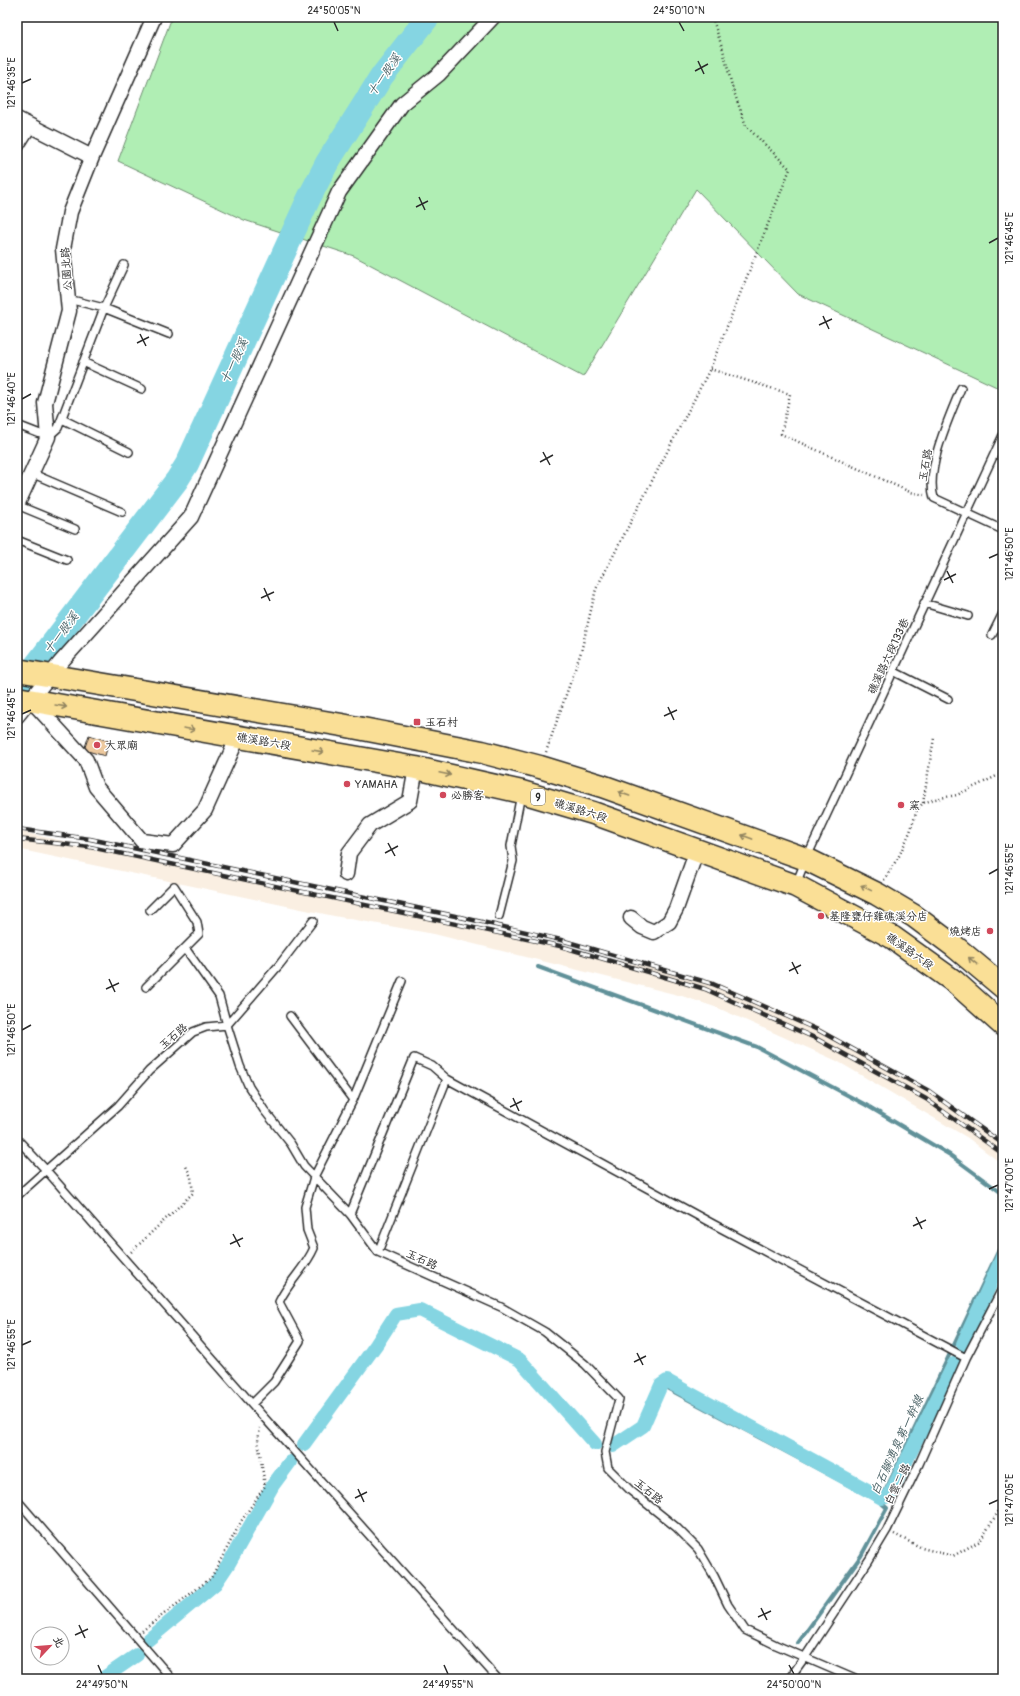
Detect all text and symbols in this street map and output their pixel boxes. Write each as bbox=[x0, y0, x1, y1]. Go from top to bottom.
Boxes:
text: 24°50'05"N bbox=[307, 5, 361, 17]
text: 24°50'10"N bbox=[653, 5, 705, 17]
water label: 十一股溪 bbox=[364, 51, 405, 99]
text: 121°46'35"E bbox=[6, 57, 18, 109]
text: 121°46'45"E bbox=[1004, 212, 1016, 264]
street label: 公園北路 bbox=[58, 247, 75, 291]
water label: 十一股溪 bbox=[218, 335, 252, 386]
text: 121°46'40"E bbox=[6, 372, 18, 426]
street label: 玉石路 bbox=[916, 448, 935, 482]
text: 121°46'50"E bbox=[1004, 528, 1016, 580]
water label: 十一股溪 bbox=[41, 609, 82, 657]
street label: 礁溪路六段133巷 bbox=[865, 616, 912, 696]
text: 121°46'45"E bbox=[6, 688, 18, 740]
one-way arrow bbox=[55, 702, 68, 710]
place label: 玉石村 bbox=[425, 716, 458, 729]
marker: 玉石村 bbox=[412, 717, 422, 727]
one-way arrow bbox=[182, 725, 195, 733]
street label: 礁溪路六段 bbox=[236, 730, 292, 753]
place label: 大眾廟 bbox=[105, 739, 138, 752]
marker: 大眾廟 bbox=[92, 740, 102, 750]
one-way arrow bbox=[311, 747, 324, 755]
one-way arrow bbox=[438, 771, 451, 779]
place label: YAMAHA bbox=[354, 778, 398, 791]
marker: YAMAHA bbox=[342, 779, 352, 789]
place label: 必勝客 bbox=[451, 789, 484, 802]
road number: 9 bbox=[531, 789, 545, 805]
one-way arrow bbox=[619, 789, 631, 797]
marker: 必勝客 bbox=[438, 790, 448, 800]
street label: 礁溪路六段 bbox=[553, 796, 609, 825]
place label: 窯 bbox=[909, 799, 920, 812]
marker: 窯 bbox=[896, 800, 906, 810]
one-way arrow bbox=[741, 833, 753, 841]
text: 121°46'55"E bbox=[1004, 843, 1016, 895]
one-way arrow bbox=[860, 884, 872, 891]
place label: 基隆甕仔雞礁溪分店 bbox=[829, 910, 928, 923]
marker: 基隆甕仔雞礁溪分店 bbox=[816, 911, 826, 921]
place label: 燒烤店 bbox=[949, 925, 982, 938]
marker: 燒烤店 bbox=[985, 926, 995, 936]
street label: 礁溪路六段 bbox=[883, 930, 936, 973]
one-way arrow bbox=[968, 957, 979, 966]
text: 121°46'50"E bbox=[6, 1004, 18, 1056]
street label: 玉石路 bbox=[157, 1021, 190, 1052]
text: 121°47'00"E bbox=[1004, 1158, 1016, 1212]
street label: 玉石路 bbox=[404, 1247, 440, 1272]
text: 121°46'55"E bbox=[6, 1319, 18, 1371]
water label: 白石腳湧泉第一幹線 bbox=[868, 1392, 927, 1497]
street label: 白雲二路 bbox=[882, 1462, 913, 1507]
text: 121°47'05"E bbox=[1004, 1474, 1016, 1526]
street label: 玉石路 bbox=[632, 1476, 666, 1507]
north arrow bbox=[30, 1626, 70, 1666]
text: 北 bbox=[50, 1634, 67, 1650]
text: 24°49'50"N bbox=[76, 1679, 128, 1691]
text: 24°49'55"N bbox=[423, 1679, 473, 1691]
text: 24°50'00"N bbox=[767, 1679, 821, 1691]

